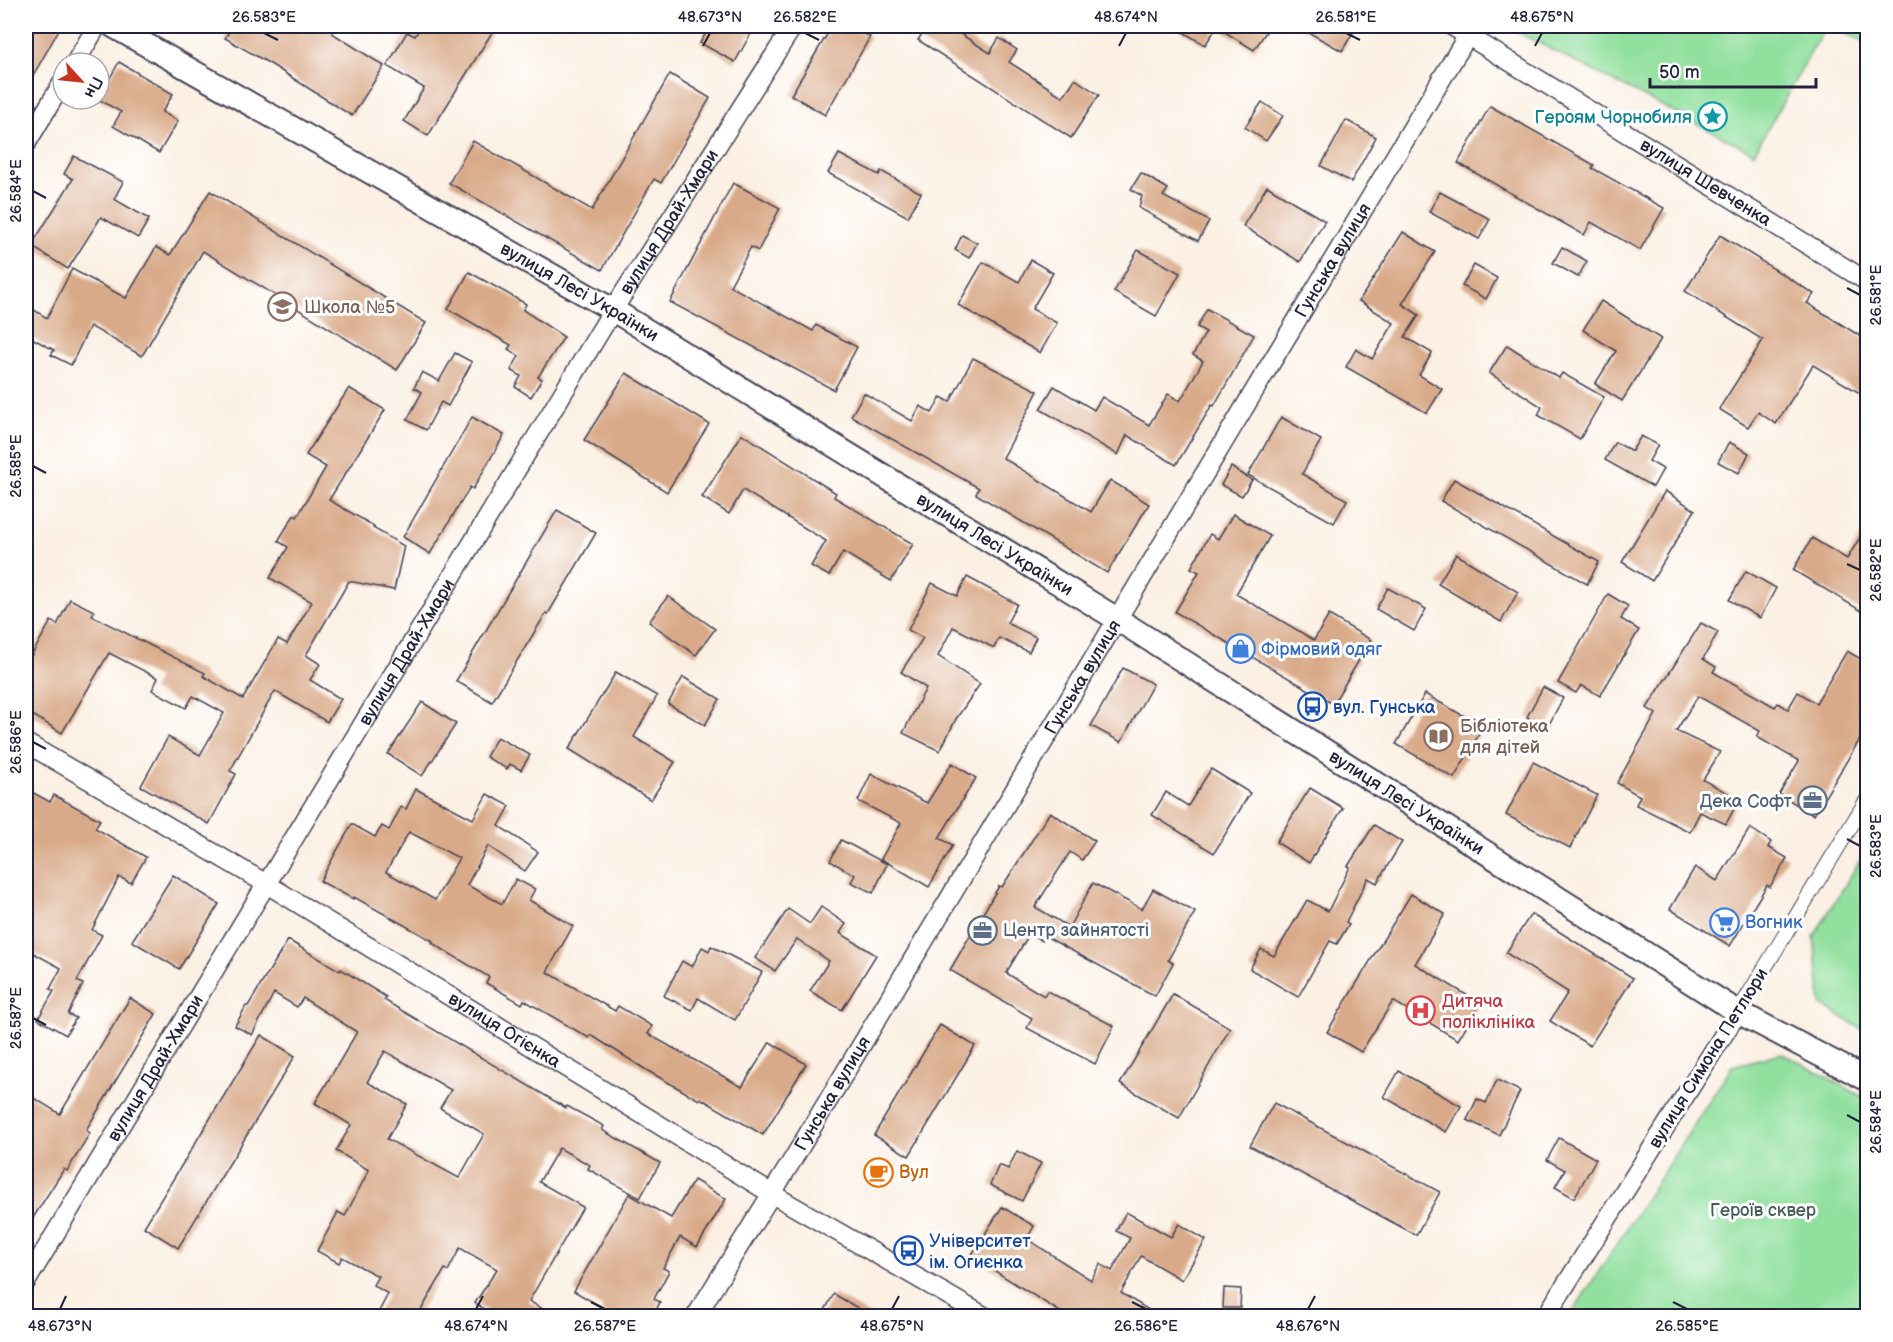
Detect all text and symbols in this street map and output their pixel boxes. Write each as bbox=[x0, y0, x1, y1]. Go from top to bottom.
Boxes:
text: 26.583°E bbox=[232, 8, 296, 27]
text: 48.673°N bbox=[678, 8, 742, 27]
text: 26.582°E bbox=[773, 8, 837, 27]
text: 48.674°N bbox=[1094, 8, 1158, 27]
text: 26.581°E bbox=[1316, 8, 1377, 27]
text: 48.675°N bbox=[1510, 8, 1574, 27]
north arrow bbox=[51, 51, 111, 111]
scale bar bbox=[1650, 51, 1816, 89]
text: 50 m bbox=[1659, 62, 1700, 83]
text: Пн bbox=[80, 73, 106, 101]
place icon: Героям Чорнобиля bbox=[1697, 101, 1729, 133]
place label: Героям Чорнобиля bbox=[1535, 107, 1692, 128]
street label: вулиця Шевченка bbox=[1636, 134, 1775, 231]
street label: вулиця Драй-Хмари bbox=[616, 146, 723, 298]
text: 26.584°E bbox=[7, 159, 26, 223]
street label: Гунська вулиця bbox=[1291, 199, 1376, 321]
street label: вулиця Лесі Українки bbox=[497, 238, 662, 346]
text: 26.581°E bbox=[1867, 264, 1886, 325]
school or university icon: Школа №5 bbox=[267, 291, 299, 323]
place label: Школа №5 bbox=[304, 297, 395, 318]
text: 26.585°E bbox=[7, 434, 26, 498]
street label: вулиця Лесі Українки bbox=[913, 489, 1077, 600]
text: 26.582°E bbox=[1867, 538, 1886, 602]
street label: вулиця Драй-Хмари bbox=[355, 575, 459, 729]
street label: Гунська вулиця bbox=[1041, 616, 1125, 738]
shop icon: Фірмовий одяг bbox=[1224, 633, 1256, 665]
place label: Фірмовий одяг bbox=[1261, 639, 1382, 660]
bus stop icon: вул. Гунська bbox=[1296, 691, 1328, 723]
place label: вул. Гунська bbox=[1333, 697, 1436, 718]
text: 26.586°E bbox=[7, 710, 26, 774]
place label: Бібліотека для дітей bbox=[1460, 716, 1549, 758]
library icon: Бібліотека для дітей bbox=[1423, 720, 1455, 752]
street label: вулиця Лесі Українки bbox=[1325, 746, 1488, 860]
office icon: Дека Софт bbox=[1797, 785, 1829, 817]
place label: Дека Софт bbox=[1700, 791, 1793, 812]
text: 26.583°E bbox=[1867, 814, 1886, 878]
supermarket icon: Вогник bbox=[1708, 906, 1740, 938]
place label: Вогник bbox=[1745, 912, 1803, 933]
office icon: Центр зайнятості bbox=[966, 914, 998, 946]
place label: Центр зайнятості bbox=[1003, 920, 1149, 941]
street label: вулиця Симона Петлюри bbox=[1644, 964, 1773, 1152]
text: 26.587°E bbox=[7, 987, 26, 1049]
street label: вулиця Огієнка bbox=[444, 988, 564, 1073]
street label: вулиця Драй-Хмари bbox=[103, 991, 208, 1145]
place label: Дитяча поліклініка bbox=[1442, 991, 1535, 1033]
hospital icon: Дитяча поліклініка bbox=[1405, 995, 1437, 1027]
street label: Гунська вулиця bbox=[790, 1033, 875, 1155]
text: 26.584°E bbox=[1867, 1090, 1886, 1154]
cafe icon: Вул bbox=[862, 1156, 894, 1188]
place label: Вул bbox=[899, 1162, 929, 1183]
park label: Героїв сквер bbox=[1710, 1200, 1816, 1221]
place label: Університет ім. Огиєнка bbox=[929, 1231, 1031, 1273]
bus stop icon: Університет ім. Огиєнка bbox=[892, 1235, 924, 1267]
text: 48.673°N bbox=[28, 1317, 92, 1336]
text: 48.674°N bbox=[444, 1317, 508, 1336]
text: 26.587°E bbox=[574, 1317, 636, 1336]
text: 48.675°N bbox=[860, 1317, 924, 1336]
text: 26.586°E bbox=[1114, 1317, 1178, 1336]
text: 48.676°N bbox=[1276, 1317, 1340, 1336]
text: 26.585°E bbox=[1655, 1317, 1719, 1336]

